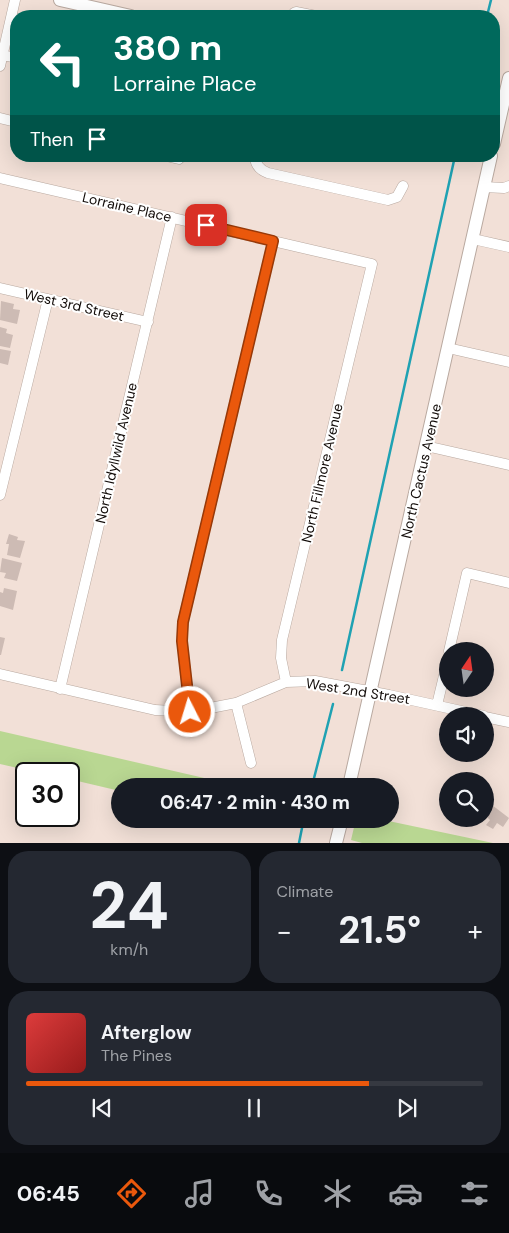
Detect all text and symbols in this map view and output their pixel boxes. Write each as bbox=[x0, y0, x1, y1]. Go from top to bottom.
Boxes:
text: 380 m bbox=[113, 25, 222, 71]
icon: left bbox=[30, 30, 95, 95]
text: Lorraine Place bbox=[113, 69, 256, 98]
icon: arrive bbox=[83, 125, 111, 153]
text: Then bbox=[30, 127, 73, 152]
street label: Lorraine Place bbox=[81, 188, 174, 226]
pin bbox=[185, 204, 227, 246]
icon: arrive bbox=[192, 211, 220, 239]
street label: West 3rd Street bbox=[22, 285, 126, 325]
street label: North Idyllwild Avenue bbox=[91, 381, 141, 525]
street label: North Fillmore Avenue bbox=[297, 402, 347, 544]
street label: North Cactus Avenue bbox=[397, 402, 445, 540]
north arrow bbox=[439, 642, 494, 698]
map controls bbox=[439, 642, 494, 827]
street label: West 2nd Street bbox=[305, 674, 411, 708]
position arrow bbox=[163, 685, 215, 737]
button: sound bbox=[439, 707, 494, 762]
speed limit sign: 30 bbox=[15, 762, 80, 827]
button: search bbox=[439, 772, 494, 827]
text: 06:47 · 2 min · 430 m bbox=[160, 790, 350, 815]
text: 24 bbox=[90, 864, 169, 948]
text: Climate bbox=[277, 881, 333, 902]
text: 21.5° bbox=[338, 905, 421, 955]
text: − bbox=[277, 913, 292, 950]
text: + bbox=[468, 913, 483, 950]
text: km/h bbox=[110, 939, 148, 960]
text: Afterglow bbox=[101, 1020, 192, 1045]
text: The Pines bbox=[101, 1045, 172, 1066]
icon: previous bbox=[88, 1094, 116, 1122]
icon: pause bbox=[240, 1094, 268, 1122]
icon: next bbox=[393, 1094, 421, 1122]
icon: directions bbox=[114, 1176, 149, 1211]
icon: music bbox=[182, 1176, 217, 1211]
icon: phone bbox=[251, 1176, 286, 1211]
icon: climate bbox=[320, 1176, 355, 1211]
icon: car bbox=[388, 1176, 423, 1211]
icon: filters bbox=[457, 1176, 492, 1211]
text: 06:45 bbox=[17, 1179, 80, 1208]

